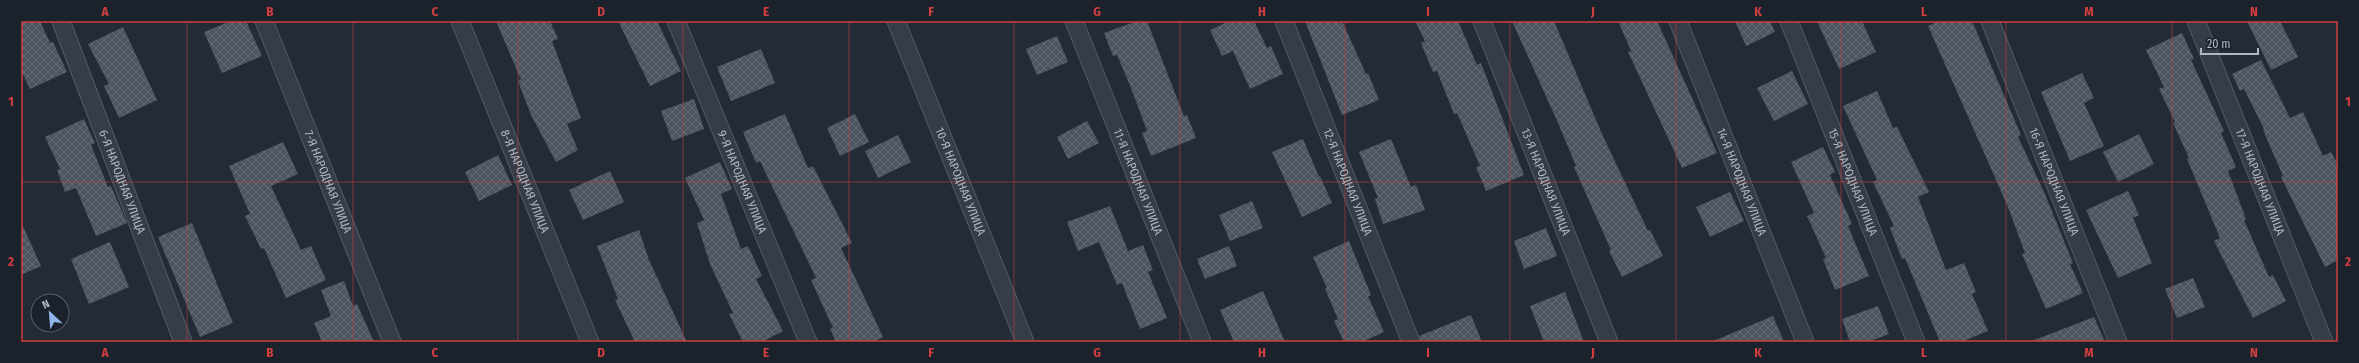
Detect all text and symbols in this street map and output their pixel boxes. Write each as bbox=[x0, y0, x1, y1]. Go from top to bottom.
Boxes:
text: A bbox=[100, 4, 109, 19]
text: B bbox=[266, 4, 274, 19]
text: C bbox=[432, 4, 439, 19]
text: D bbox=[597, 4, 605, 19]
text: E bbox=[763, 4, 769, 19]
text: F bbox=[928, 4, 934, 19]
text: G bbox=[1093, 4, 1101, 19]
text: H bbox=[1258, 4, 1266, 19]
text: I bbox=[1426, 4, 1430, 19]
text: J bbox=[1590, 4, 1595, 19]
text: K bbox=[1754, 4, 1762, 19]
text: L bbox=[1921, 4, 1927, 19]
text: M bbox=[2084, 4, 2094, 19]
text: N bbox=[2250, 4, 2258, 19]
scale bar bbox=[2201, 30, 2258, 56]
text: 20 m bbox=[2207, 37, 2231, 51]
text: 1 bbox=[8, 94, 14, 109]
text: 1 bbox=[2345, 94, 2351, 109]
street label: 10-Я НАРОДНАЯ УЛИЦА bbox=[933, 126, 989, 238]
street label: 11-Я НАРОДНАЯ УЛИЦА bbox=[1111, 126, 1166, 238]
street label: 12-Я НАРОДНАЯ УЛИЦА bbox=[1320, 126, 1375, 238]
street label: 13-Я НАРОДНАЯ УЛИЦА bbox=[1518, 126, 1573, 238]
street label: 14-Я НАРОДНАЯ УЛИЦА bbox=[1714, 126, 1770, 238]
street label: 15-Я НАРОДНАЯ УЛИЦА bbox=[1825, 126, 1880, 238]
street label: 16-Я НАРОДНАЯ УЛИЦА bbox=[2026, 126, 2082, 238]
street label: 17-Я НАРОДНАЯ УЛИЦА bbox=[2233, 126, 2288, 238]
street label: 6-Я НАРОДНАЯ УЛИЦА bbox=[96, 128, 148, 236]
street label: 7-Я НАРОДНАЯ УЛИЦА bbox=[301, 128, 355, 236]
street label: 8-Я НАРОДНАЯ УЛИЦА bbox=[498, 128, 552, 236]
street label: 9-Я НАРОДНАЯ УЛИЦА bbox=[715, 128, 770, 236]
text: 2 bbox=[7, 254, 14, 269]
text: 2 bbox=[2344, 254, 2351, 269]
north arrow bbox=[30, 293, 70, 333]
text: N bbox=[40, 297, 52, 312]
text: A bbox=[100, 345, 109, 360]
text: B bbox=[266, 345, 274, 360]
text: C bbox=[432, 345, 439, 360]
text: D bbox=[597, 345, 605, 360]
text: E bbox=[763, 345, 769, 360]
text: F bbox=[928, 345, 934, 360]
text: G bbox=[1093, 345, 1101, 360]
text: H bbox=[1258, 345, 1266, 360]
text: I bbox=[1426, 345, 1430, 360]
text: J bbox=[1590, 345, 1595, 360]
text: K bbox=[1754, 345, 1762, 360]
text: L bbox=[1921, 345, 1927, 360]
text: M bbox=[2084, 345, 2094, 360]
text: N bbox=[2250, 345, 2258, 360]

